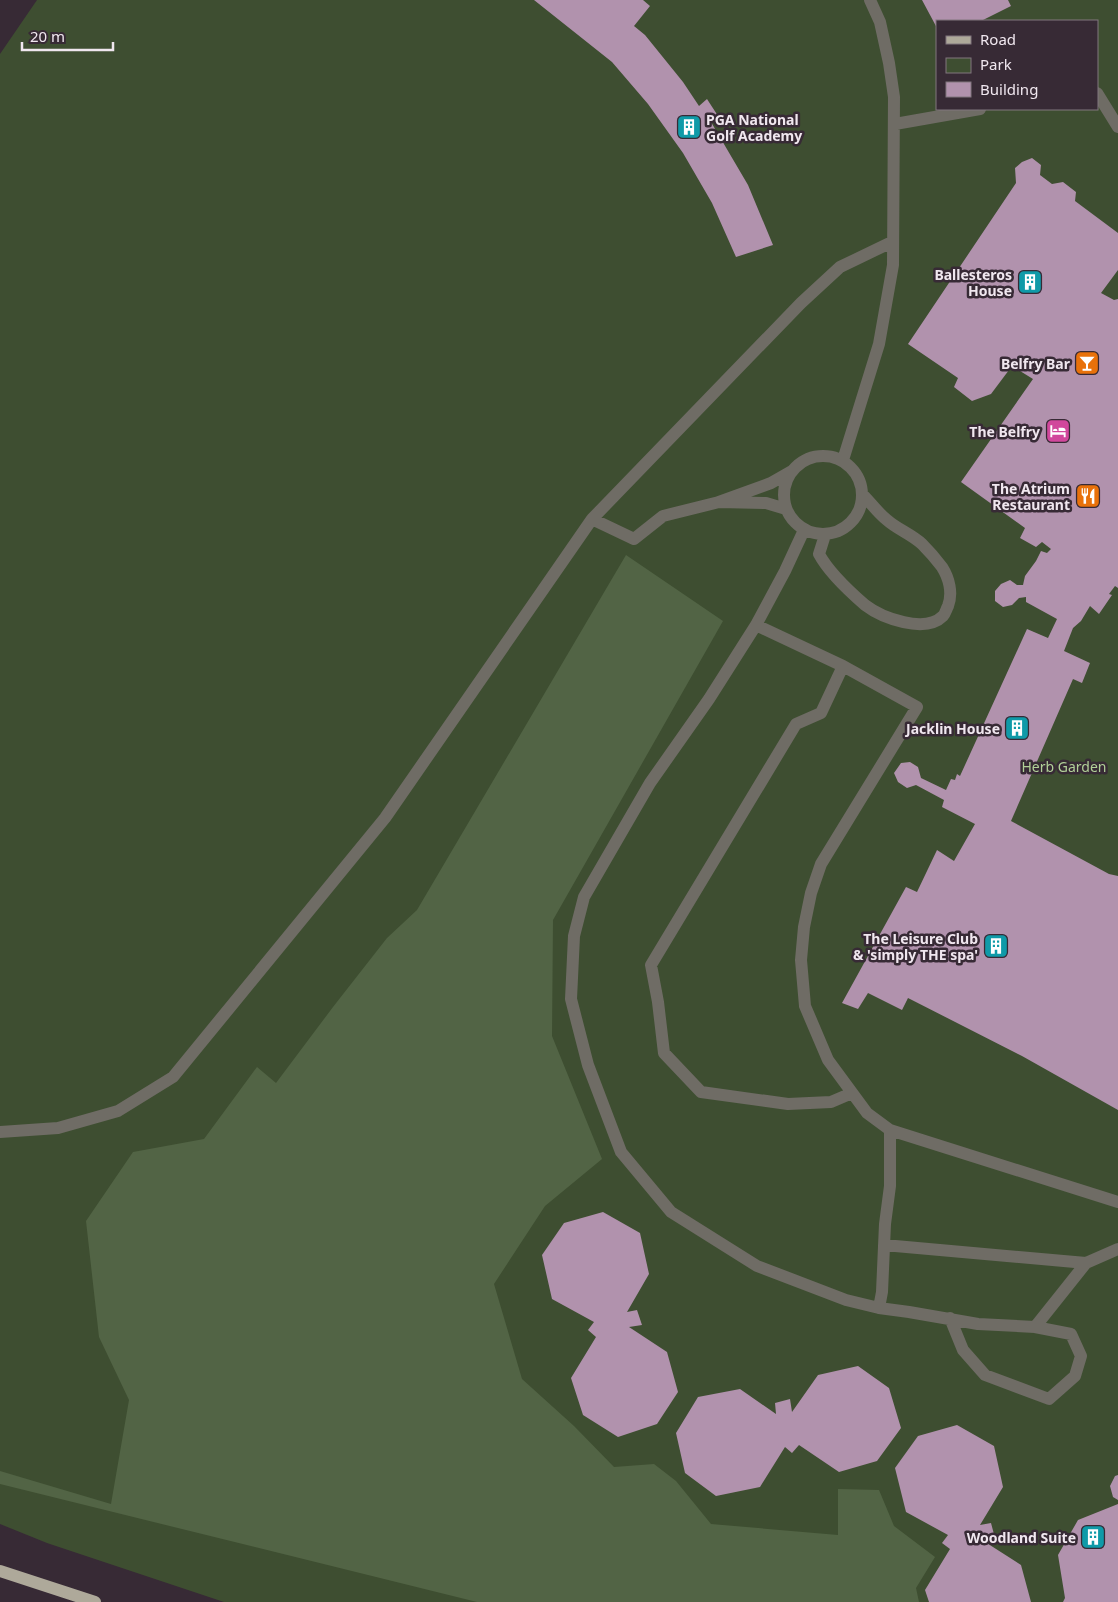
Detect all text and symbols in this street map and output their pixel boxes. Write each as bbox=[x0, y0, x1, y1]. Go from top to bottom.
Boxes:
scale bar bbox=[22, 20, 114, 52]
legend bbox=[936, 20, 1098, 110]
text: 20 m bbox=[30, 26, 65, 46]
text: Road bbox=[980, 29, 1016, 49]
text: Park bbox=[980, 54, 1012, 74]
text: Building bbox=[980, 79, 1038, 99]
place label: PGA National Golf Academy bbox=[706, 110, 802, 145]
building icon: PGA National Golf Academy bbox=[676, 114, 702, 140]
place label: Ballesteros House bbox=[934, 265, 1012, 300]
building icon: Ballesteros House bbox=[1017, 269, 1043, 295]
bar icon: Belfry Bar bbox=[1074, 350, 1100, 376]
place label: Belfry Bar bbox=[1001, 354, 1071, 373]
hotel icon: The Belfry bbox=[1045, 418, 1071, 444]
place label: The Belfry bbox=[969, 422, 1040, 441]
place label: The Atrium Restaurant bbox=[992, 479, 1070, 514]
restaurant icon: The Atrium Restaurant bbox=[1075, 483, 1101, 509]
building icon: Jacklin House bbox=[1004, 715, 1030, 741]
place label: Jacklin House bbox=[904, 719, 1000, 738]
park label: Herb Garden bbox=[1021, 757, 1107, 776]
place label: The Leisure Club & 'simply THE spa' bbox=[853, 929, 978, 964]
building icon: The Leisure Club & 'simply THE spa' bbox=[983, 933, 1009, 959]
building icon: Woodland Suite bbox=[1080, 1524, 1106, 1550]
place label: Woodland Suite bbox=[967, 1528, 1076, 1547]

